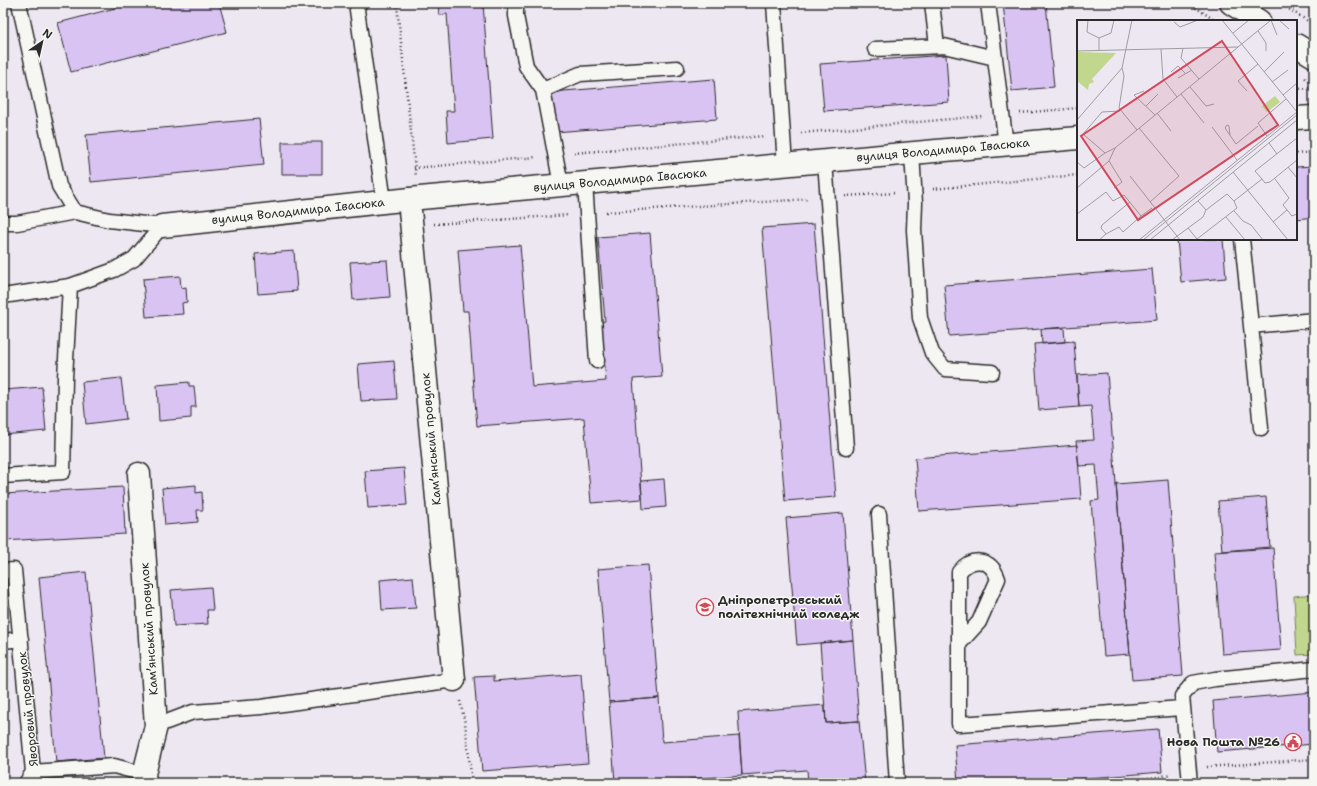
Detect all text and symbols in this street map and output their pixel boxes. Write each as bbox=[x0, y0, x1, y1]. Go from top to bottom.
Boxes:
inset map bbox=[1077, 20, 1297, 240]
north arrow bbox=[22, 22, 62, 62]
text: N bbox=[40, 25, 55, 43]
street label: вулиця Володимира Івасюка bbox=[856, 134, 1031, 166]
street label: вулиця Володимира Івасюка bbox=[533, 164, 708, 196]
street label: вулиця Володимира Івасюка bbox=[211, 194, 386, 228]
street label: Камʼянський провулок bbox=[417, 371, 445, 506]
street label: Камʼянський провулок bbox=[136, 561, 162, 696]
place label: Дніпропетровський політехнічний коледж bbox=[718, 592, 860, 622]
school or university icon: Дніпропетровський політехнічний коледж bbox=[695, 597, 715, 617]
street label: Яворовий провулок bbox=[14, 650, 42, 767]
public building icon: Нова Пошта №26 bbox=[1283, 732, 1303, 752]
place label: Нова Пошта №26 bbox=[1167, 734, 1280, 750]

